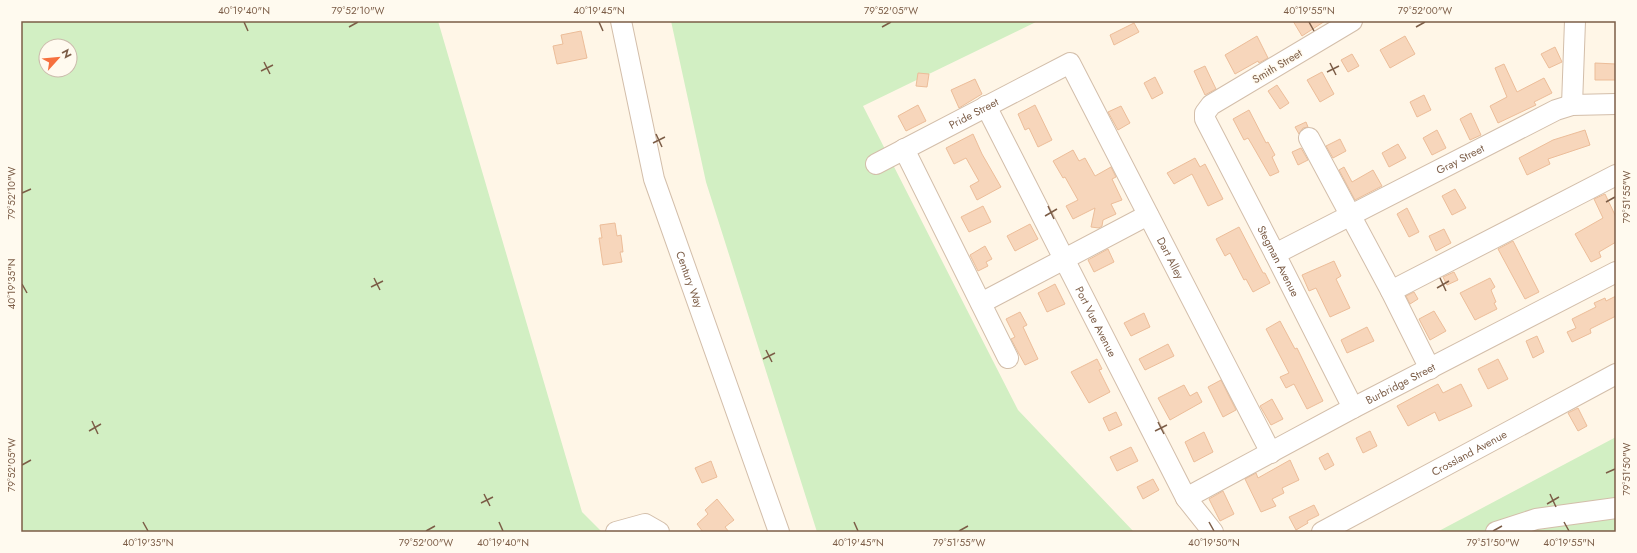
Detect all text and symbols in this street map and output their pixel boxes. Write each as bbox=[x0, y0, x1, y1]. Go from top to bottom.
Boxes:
text: 40°19'40"N bbox=[218, 3, 270, 18]
text: 79°52'10"W bbox=[331, 3, 385, 18]
text: 40°19'45"N bbox=[573, 3, 625, 18]
text: 79°52'05"W bbox=[864, 3, 918, 18]
text: 40°19'55"N bbox=[1283, 3, 1335, 18]
text: 79°52'00"W bbox=[1398, 3, 1452, 18]
north arrow bbox=[38, 38, 78, 78]
street label: Smith Street bbox=[1249, 45, 1305, 87]
text: N bbox=[58, 46, 76, 61]
street label: Pride Street bbox=[946, 93, 1002, 133]
street label: Gray Street bbox=[1433, 140, 1487, 178]
text: 79°52'10"W bbox=[4, 166, 19, 220]
text: 79°51'55"W bbox=[1619, 171, 1634, 223]
street label: Stegman Avenue bbox=[1254, 223, 1303, 300]
street label: Dart Alley bbox=[1153, 234, 1188, 282]
street label: Century Way bbox=[672, 249, 707, 310]
text: 40°19'35"N bbox=[4, 258, 19, 310]
street label: Port Vue Avenue bbox=[1071, 284, 1121, 360]
street label: Burbridge Street bbox=[1363, 359, 1438, 408]
street label: Crossland Avenue bbox=[1429, 426, 1510, 480]
text: 79°52'05"W bbox=[4, 438, 19, 492]
text: 79°51'50"W bbox=[1619, 442, 1634, 495]
text: 40°19'35"N bbox=[122, 535, 174, 550]
text: 79°52'00"W bbox=[399, 535, 453, 550]
text: 40°19'40"N bbox=[477, 535, 529, 550]
text: 40°19'45"N bbox=[832, 535, 884, 550]
text: 79°51'55"W bbox=[933, 535, 985, 550]
text: 40°19'50"N bbox=[1188, 535, 1240, 550]
text: 79°51'50"W bbox=[1467, 535, 1520, 550]
text: 40°19'55"N bbox=[1543, 535, 1595, 550]

